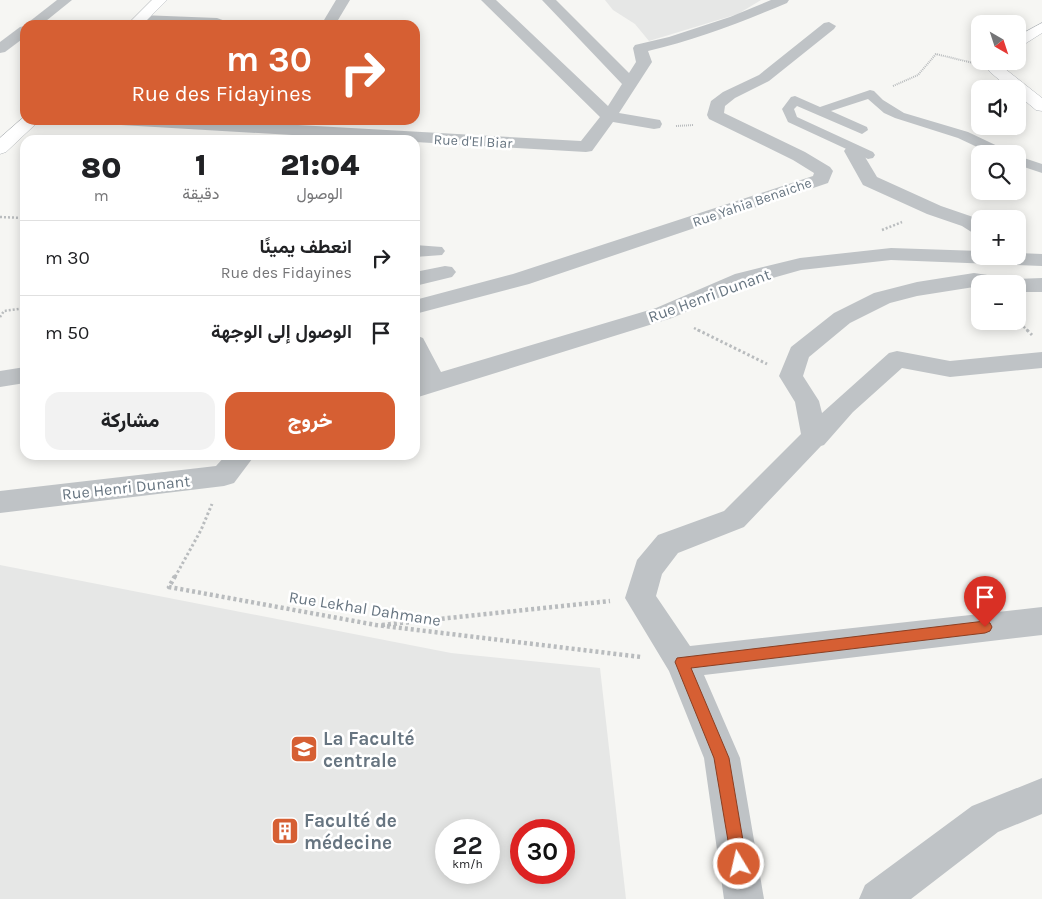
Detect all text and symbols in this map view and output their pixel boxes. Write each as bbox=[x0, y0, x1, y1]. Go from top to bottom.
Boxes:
north arrow bbox=[971, 15, 1026, 70]
map controls bbox=[971, 15, 1026, 330]
text: 30 m bbox=[226, 39, 312, 80]
icon: right bbox=[330, 40, 395, 105]
button: sound bbox=[971, 80, 1026, 135]
text: Rue des Fidayines bbox=[131, 81, 312, 107]
street label: Rue d'El Biar bbox=[433, 131, 514, 152]
button: search bbox=[971, 145, 1026, 200]
text: 1 bbox=[195, 147, 207, 183]
text: 21:04 bbox=[280, 147, 359, 183]
text: 80 bbox=[81, 150, 121, 186]
street label: Rue Yahia Benaiche bbox=[690, 174, 814, 231]
text: دقيقة bbox=[182, 184, 219, 203]
text: الوصول bbox=[297, 184, 343, 203]
text: m bbox=[94, 186, 109, 205]
button: + bbox=[971, 210, 1026, 265]
text: انعطف يمينًا bbox=[260, 236, 352, 258]
icon: right bbox=[367, 244, 395, 272]
text: 30 m bbox=[45, 247, 90, 269]
text: Rue des Fidayines bbox=[221, 263, 352, 282]
street label: Rue Henri Dunant bbox=[645, 265, 773, 326]
button: − bbox=[971, 275, 1026, 330]
icon: arrive bbox=[367, 319, 395, 347]
text: الوصول إلى الوجهة bbox=[211, 321, 352, 343]
text: 50 m bbox=[45, 322, 89, 344]
button: مشاركة bbox=[45, 392, 215, 450]
button: خروج bbox=[225, 392, 395, 450]
street label: Rue Henri Dunant bbox=[61, 471, 191, 504]
pin bbox=[964, 576, 1006, 627]
icon: arrive bbox=[971, 583, 999, 611]
street label: Rue Lekhal Dahmane bbox=[288, 587, 442, 630]
place label: La Faculté centrale bbox=[323, 728, 415, 772]
school or university icon: La Faculté centrale bbox=[289, 734, 319, 764]
place label: Faculté de médecine bbox=[304, 810, 397, 854]
building icon: Faculté de médecine bbox=[270, 816, 300, 846]
speed limit sign: 30 bbox=[510, 819, 575, 884]
text: 22 bbox=[452, 831, 483, 860]
position arrow bbox=[712, 837, 764, 889]
text: km/h bbox=[452, 857, 483, 871]

